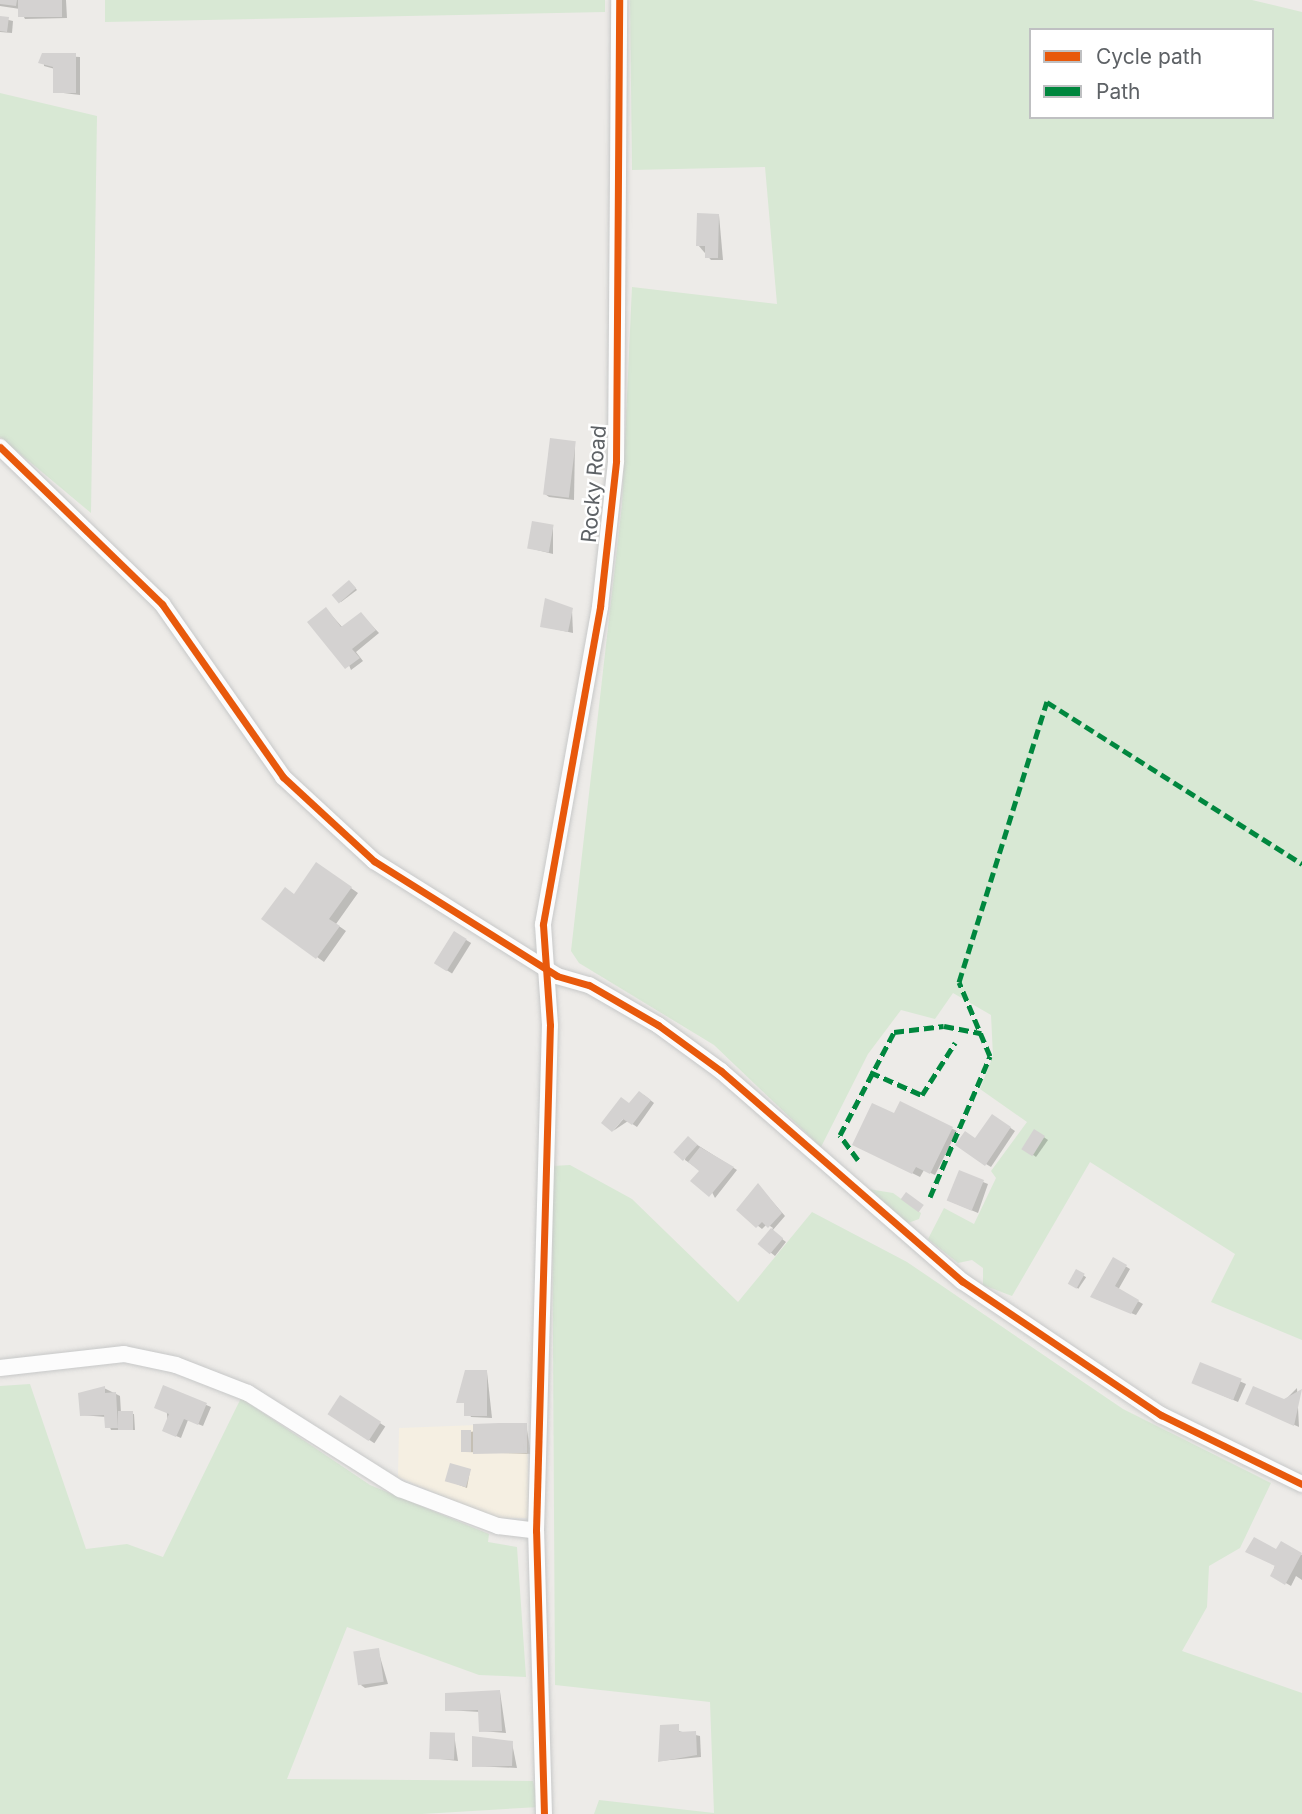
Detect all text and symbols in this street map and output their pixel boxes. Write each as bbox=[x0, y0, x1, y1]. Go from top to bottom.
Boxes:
legend bbox=[1029, 28, 1274, 119]
text: Cycle path bbox=[1096, 44, 1202, 69]
text: Path bbox=[1096, 79, 1141, 104]
street label: Rocky Road bbox=[576, 424, 612, 544]

